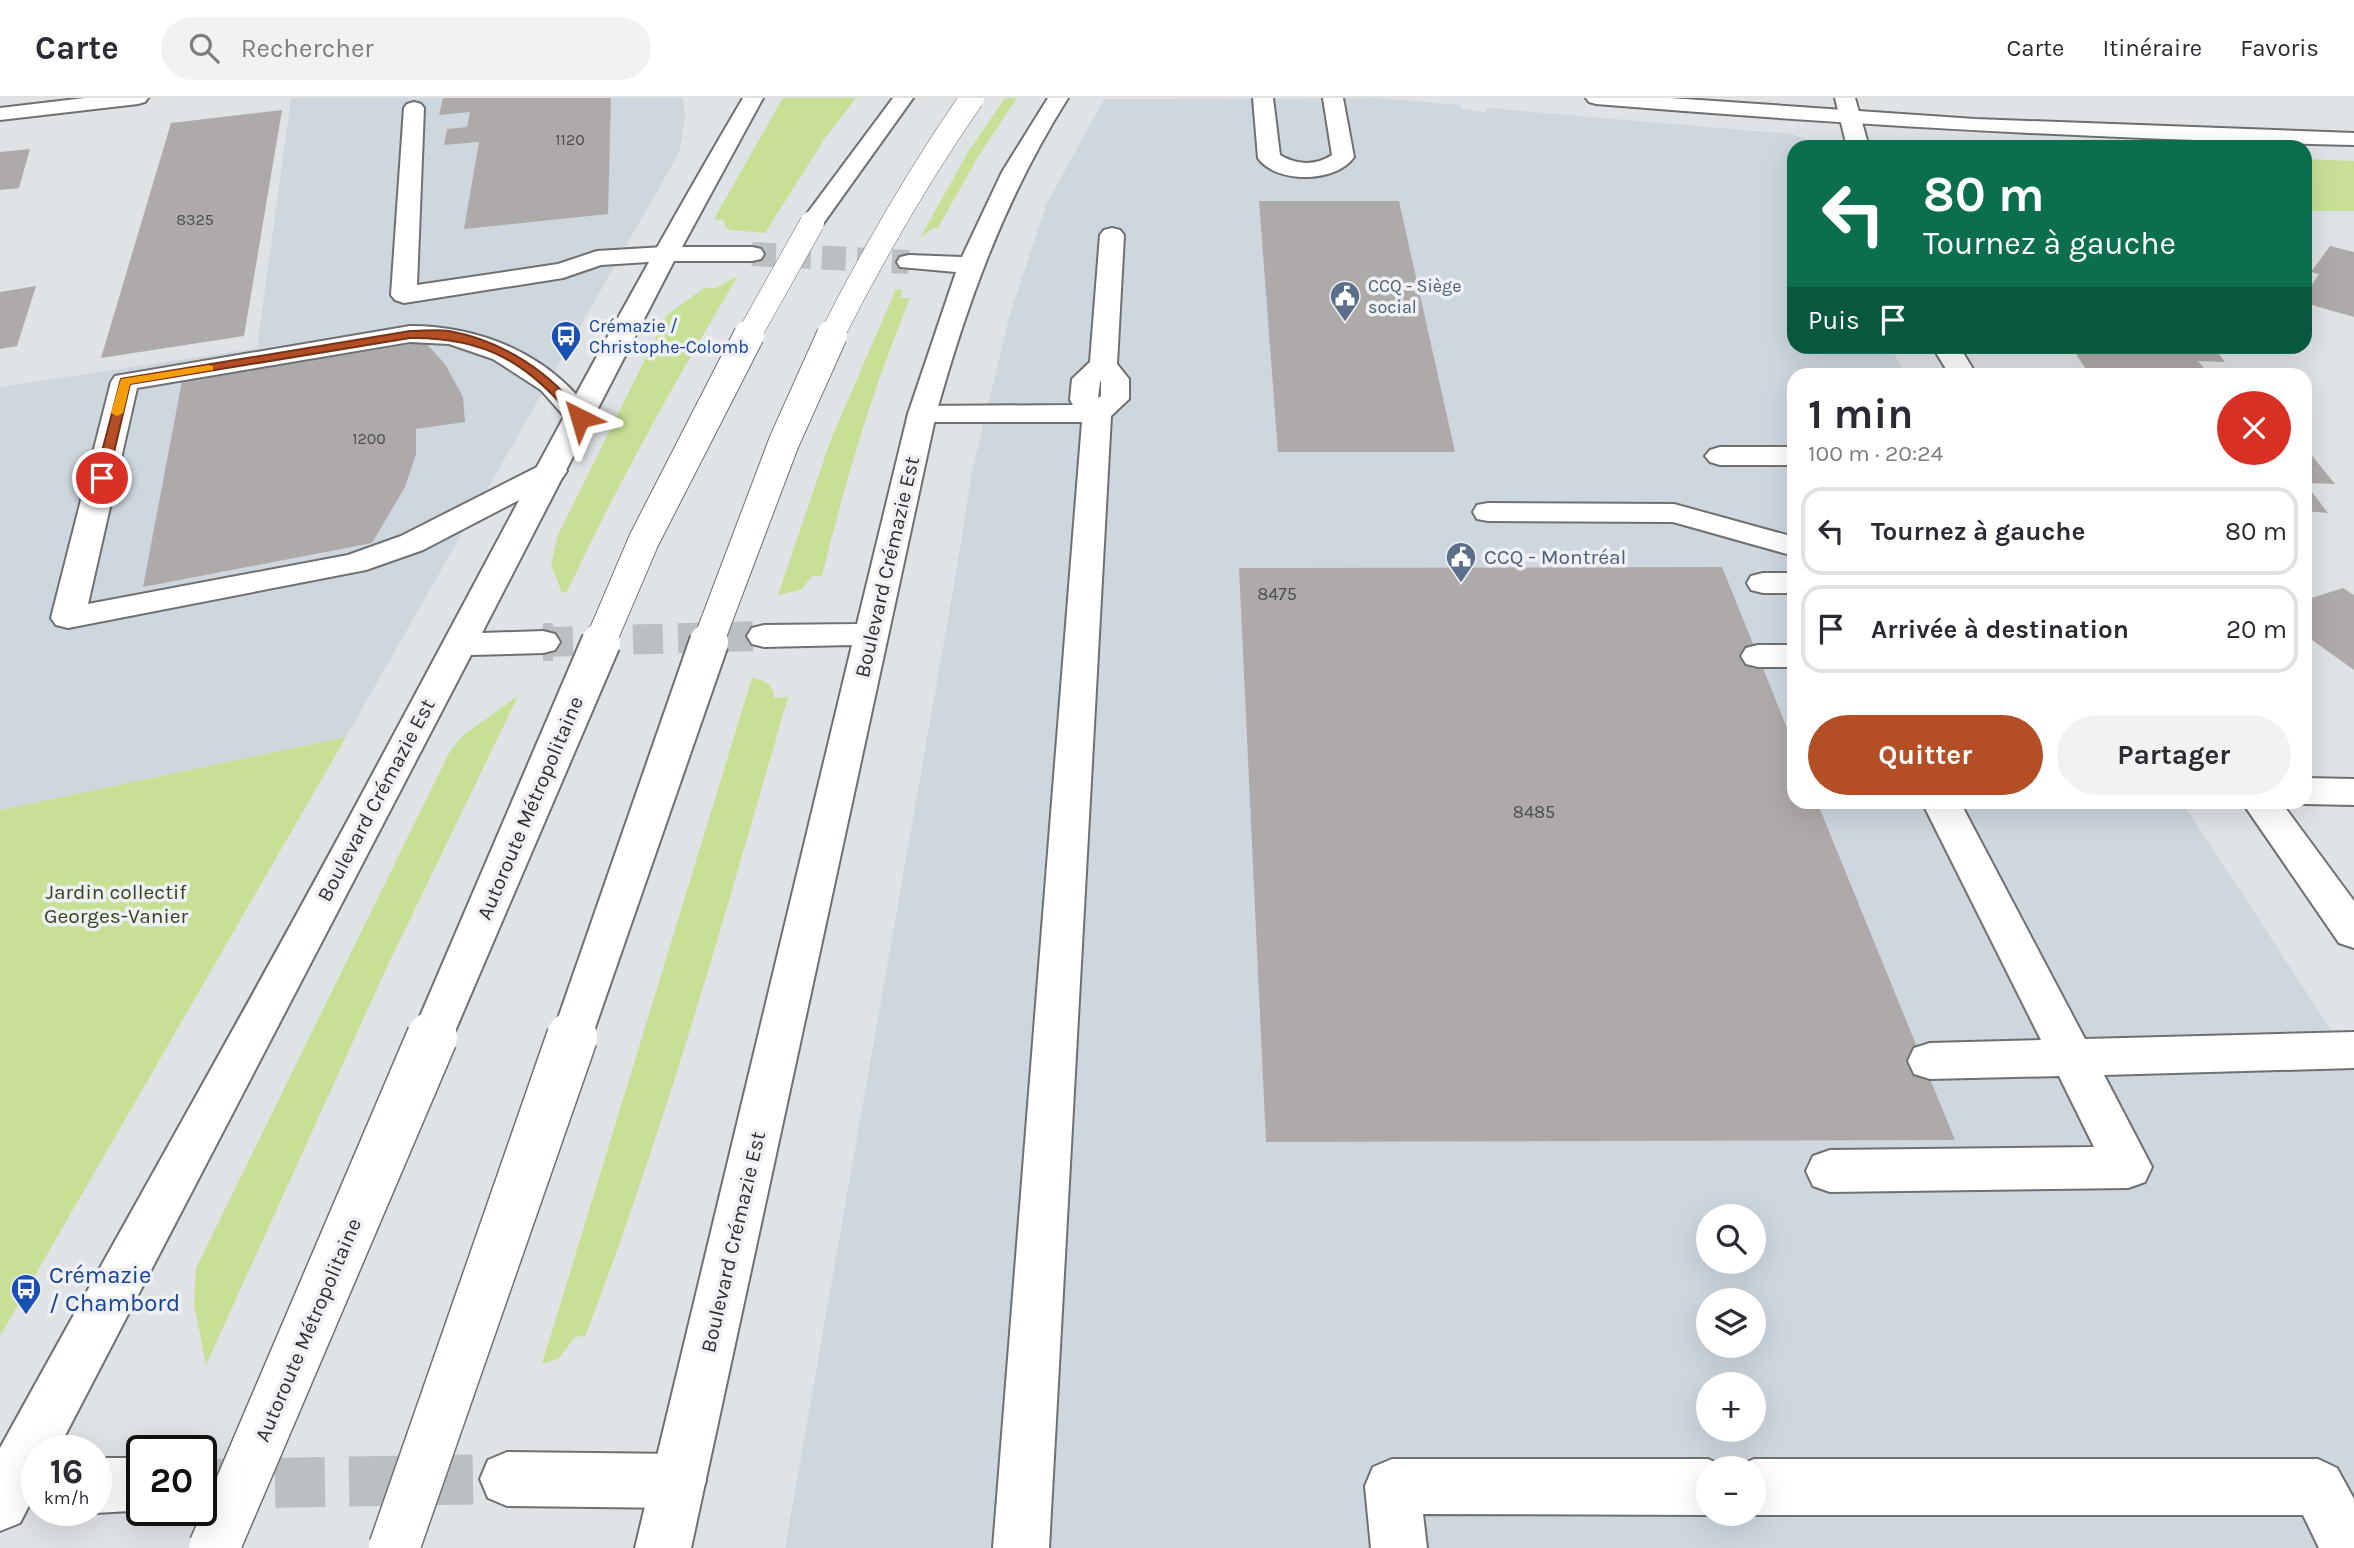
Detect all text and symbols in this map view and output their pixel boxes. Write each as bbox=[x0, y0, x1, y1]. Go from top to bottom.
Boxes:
search box bbox=[161, 17, 651, 80]
text: Carte bbox=[35, 29, 119, 67]
icon: search bbox=[185, 29, 223, 67]
text: Rechercher bbox=[241, 33, 374, 64]
text: Carte bbox=[2006, 34, 2064, 62]
text: Itinéraire bbox=[2102, 34, 2202, 62]
text: Favoris bbox=[2240, 34, 2319, 62]
house number: 1120 bbox=[555, 130, 585, 149]
text: 80 m bbox=[1923, 166, 2045, 223]
icon: left bbox=[1808, 168, 1899, 259]
house number: 8325 bbox=[176, 210, 214, 229]
text: Tournez à gauche bbox=[1923, 225, 2176, 262]
place label: CCQ - Siège social bbox=[1368, 275, 1462, 318]
public building icon: CCQ - Siège social bbox=[1328, 279, 1362, 323]
icon: arrive bbox=[1874, 301, 1912, 339]
text: Puis bbox=[1808, 305, 1860, 336]
place label: Crémazie / Christophe-Colomb bbox=[589, 315, 749, 358]
bus stop icon: Crémazie / Christophe-Colomb bbox=[549, 319, 583, 363]
position arrow bbox=[543, 381, 617, 455]
text: 1 min bbox=[1808, 389, 1913, 439]
button: close bbox=[2217, 391, 2291, 465]
house number: 1200 bbox=[352, 429, 386, 448]
text: 100 m · 20:24 bbox=[1808, 440, 1943, 467]
pin bbox=[72, 448, 132, 508]
street label: Boulevard Crémazie Est bbox=[850, 454, 924, 680]
icon: arrive bbox=[83, 459, 121, 497]
icon: left bbox=[1812, 512, 1850, 550]
text: Tournez à gauche bbox=[1871, 516, 2085, 547]
text: 80 m bbox=[2225, 516, 2287, 547]
public building icon: CCQ - Montréal bbox=[1444, 540, 1478, 584]
place label: CCQ - Montréal bbox=[1484, 545, 1626, 569]
house number: 8475 bbox=[1257, 583, 1297, 605]
icon: arrive bbox=[1812, 610, 1850, 648]
text: Arrivée à destination bbox=[1871, 614, 2129, 645]
text: 20 m bbox=[2226, 614, 2287, 645]
street label: Autoroute Métropolitaine bbox=[472, 693, 588, 923]
street label: Boulevard Crémazie Est bbox=[312, 694, 440, 906]
button: Quitter bbox=[1808, 715, 2043, 795]
button: Partager bbox=[2057, 715, 2291, 795]
house number: 8485 bbox=[1513, 801, 1555, 823]
park label: Jardin collectif Georges-Vanier bbox=[44, 880, 188, 928]
street label: Boulevard Crémazie Est bbox=[696, 1129, 770, 1355]
map controls bbox=[1696, 1204, 1766, 1526]
button: search bbox=[1696, 1204, 1766, 1274]
street label: Autoroute Métropolitaine bbox=[250, 1215, 366, 1445]
place label: Crémazie / Chambord bbox=[49, 1261, 180, 1317]
bus stop icon: Crémazie / Chambord bbox=[9, 1272, 43, 1316]
button: layers bbox=[1696, 1288, 1766, 1358]
button: + bbox=[1696, 1372, 1766, 1442]
speed limit sign: 20 bbox=[126, 1435, 217, 1526]
text: 16 bbox=[50, 1451, 83, 1492]
button: − bbox=[1696, 1456, 1766, 1526]
text: km/h bbox=[44, 1487, 89, 1509]

